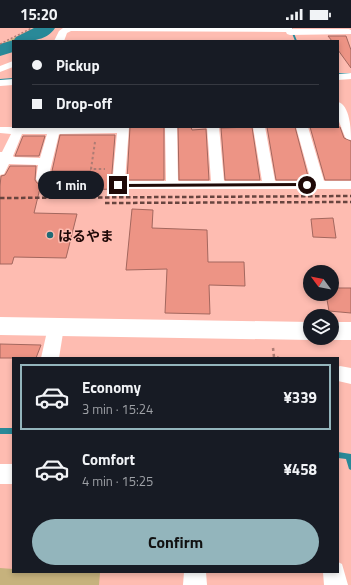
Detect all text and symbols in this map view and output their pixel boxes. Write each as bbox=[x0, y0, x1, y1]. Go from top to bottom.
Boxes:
text: 15:20 bbox=[20, 3, 57, 26]
text: Pickup bbox=[56, 54, 100, 77]
text: Drop-off bbox=[56, 92, 112, 115]
callout: 1 min bbox=[38, 171, 104, 199]
text: 1 min bbox=[55, 175, 87, 195]
route end bbox=[109, 176, 127, 194]
route start bbox=[298, 176, 316, 194]
place label: はるやま bbox=[58, 225, 114, 246]
marker: はるやま bbox=[45, 230, 55, 240]
north arrow bbox=[303, 265, 339, 301]
map controls bbox=[303, 265, 339, 345]
button: layers bbox=[303, 309, 339, 345]
text: Economy bbox=[82, 376, 141, 399]
icon: car bbox=[34, 379, 70, 415]
text: ¥339 bbox=[283, 386, 317, 409]
text: 3 min · 15:24 bbox=[82, 399, 153, 419]
text: Comfort bbox=[82, 448, 135, 471]
icon: car bbox=[34, 451, 70, 487]
text: ¥458 bbox=[283, 458, 317, 481]
text: 4 min · 15:25 bbox=[82, 471, 153, 491]
button: Confirm bbox=[32, 519, 319, 565]

